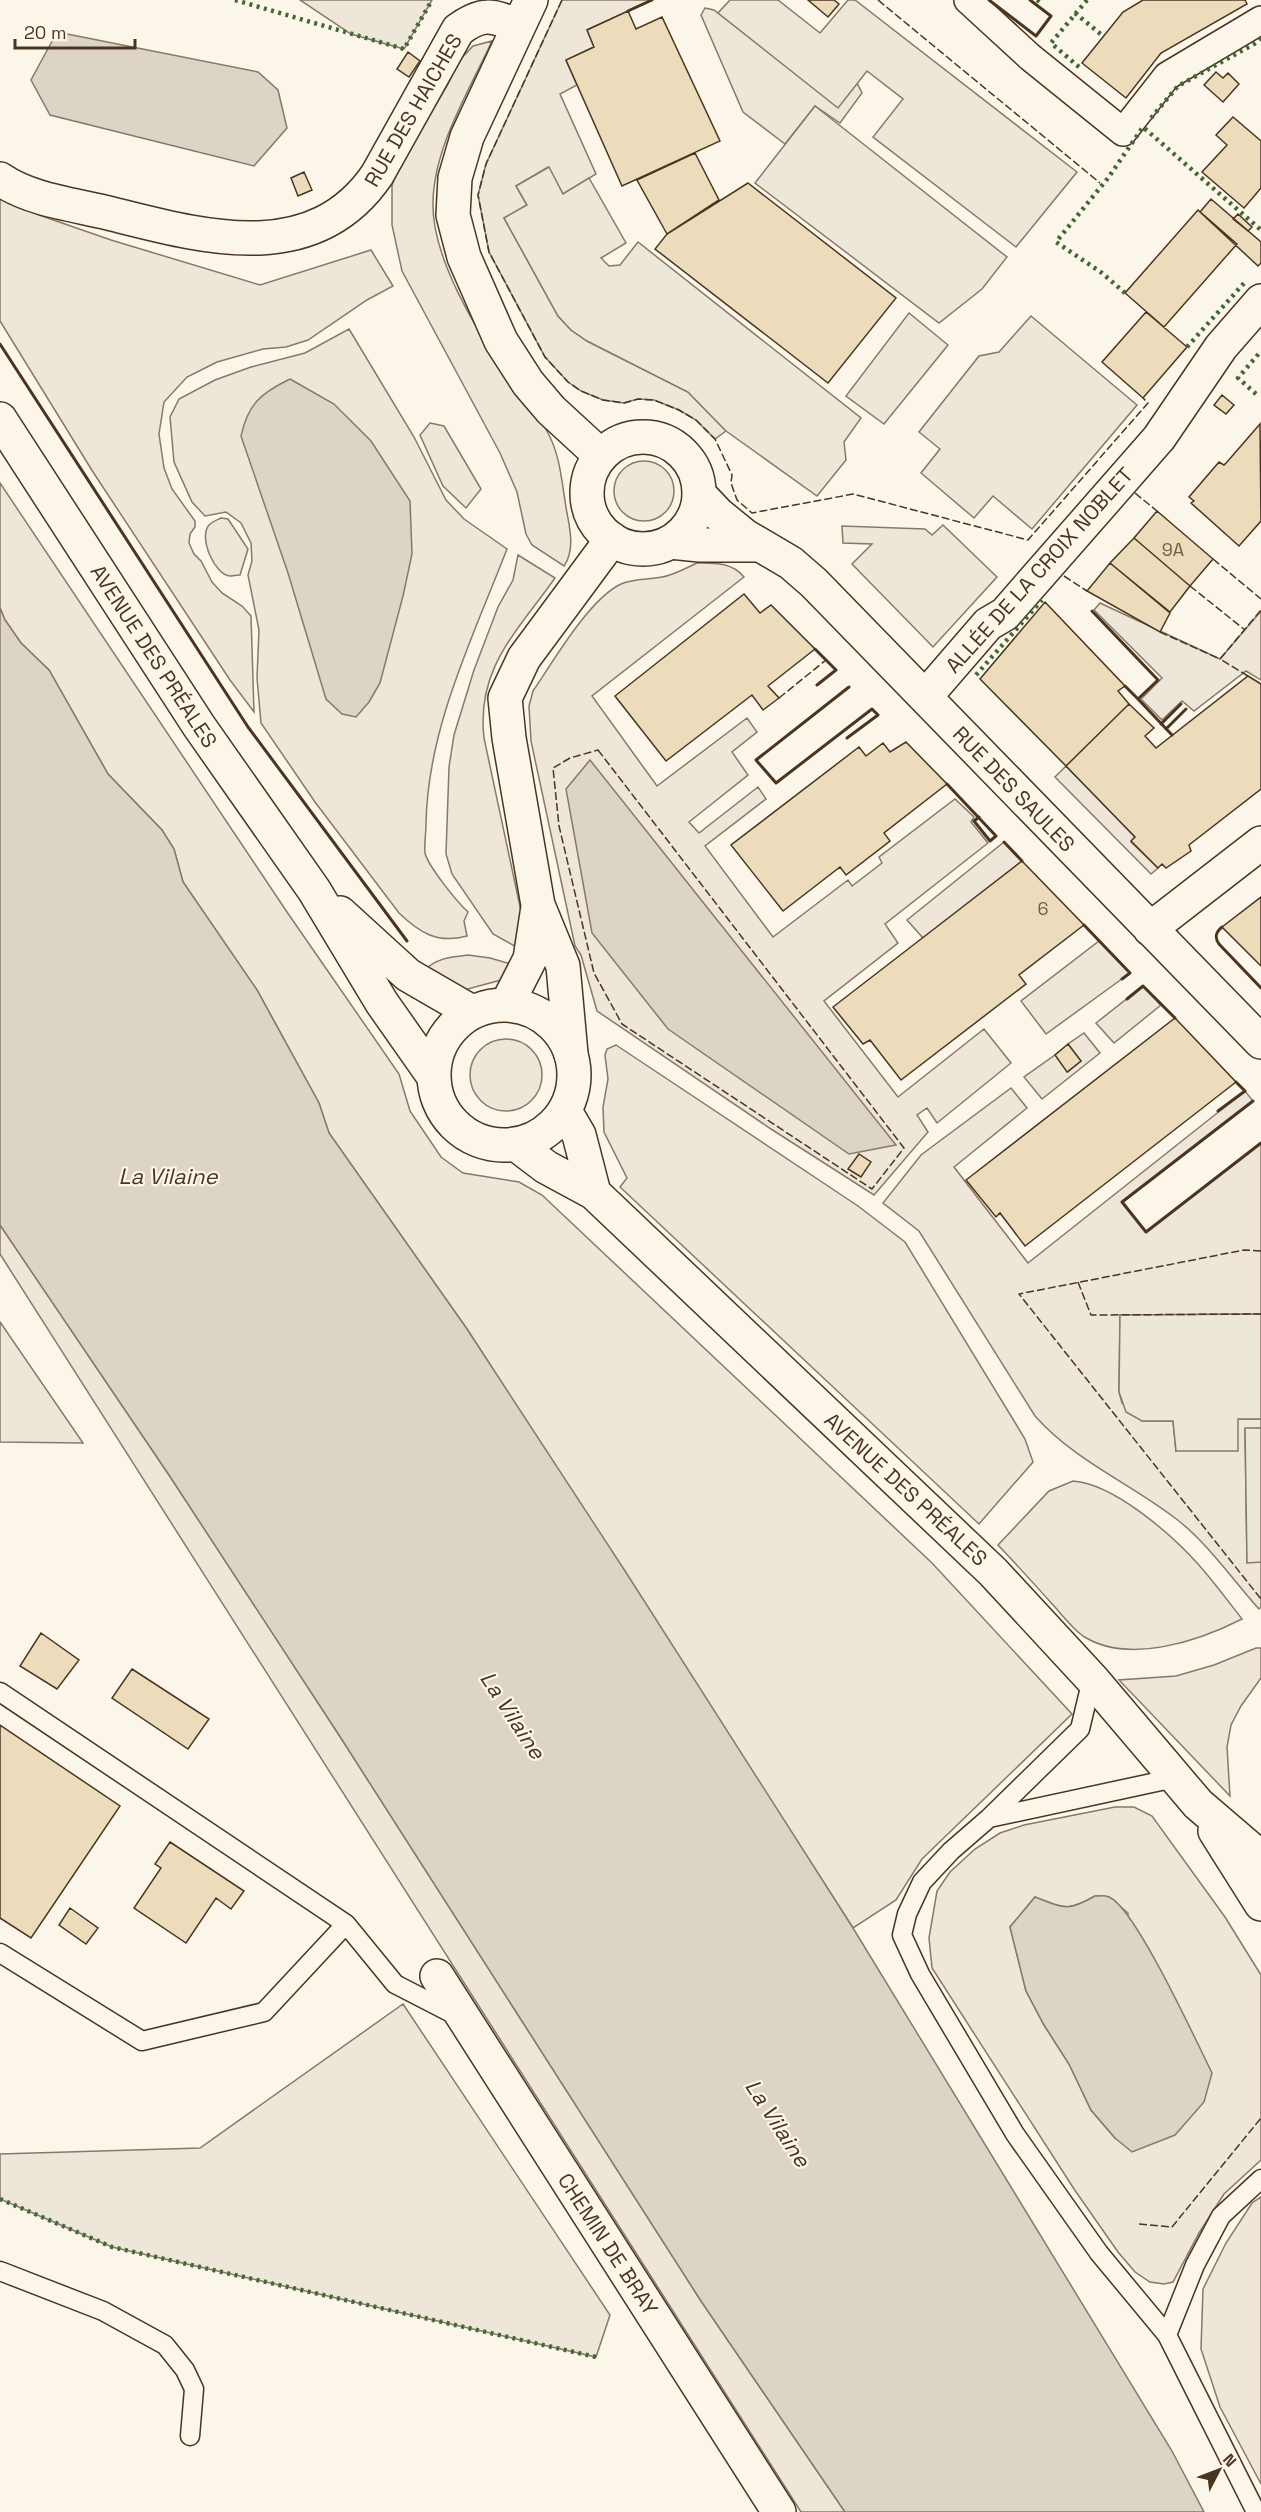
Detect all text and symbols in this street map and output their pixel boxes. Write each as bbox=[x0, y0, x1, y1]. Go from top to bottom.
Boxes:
scale bar bbox=[15, 12, 135, 50]
text: 20 m bbox=[24, 21, 67, 44]
street label: RUE DES HAICHES bbox=[358, 29, 468, 191]
street label: ALLÉE DE LA CROIX NOBLET bbox=[939, 461, 1139, 679]
house number: 9A bbox=[1162, 538, 1184, 561]
street label: AVENUE DES PRÉALES bbox=[85, 559, 223, 753]
street label: RUE DES SAULES bbox=[947, 721, 1081, 857]
house number: 6 bbox=[1037, 897, 1049, 920]
water label: La Vilaine bbox=[119, 1162, 218, 1190]
street label: AVENUE DES PRÉALES bbox=[819, 1406, 993, 1572]
water label: La Vilaine bbox=[474, 1666, 552, 1765]
water label: La Vilaine bbox=[739, 2074, 817, 2173]
street label: CHEMIN DE BRAY bbox=[552, 2168, 664, 2320]
north arrow bbox=[1189, 2440, 1249, 2500]
text: N bbox=[1218, 2449, 1241, 2471]

